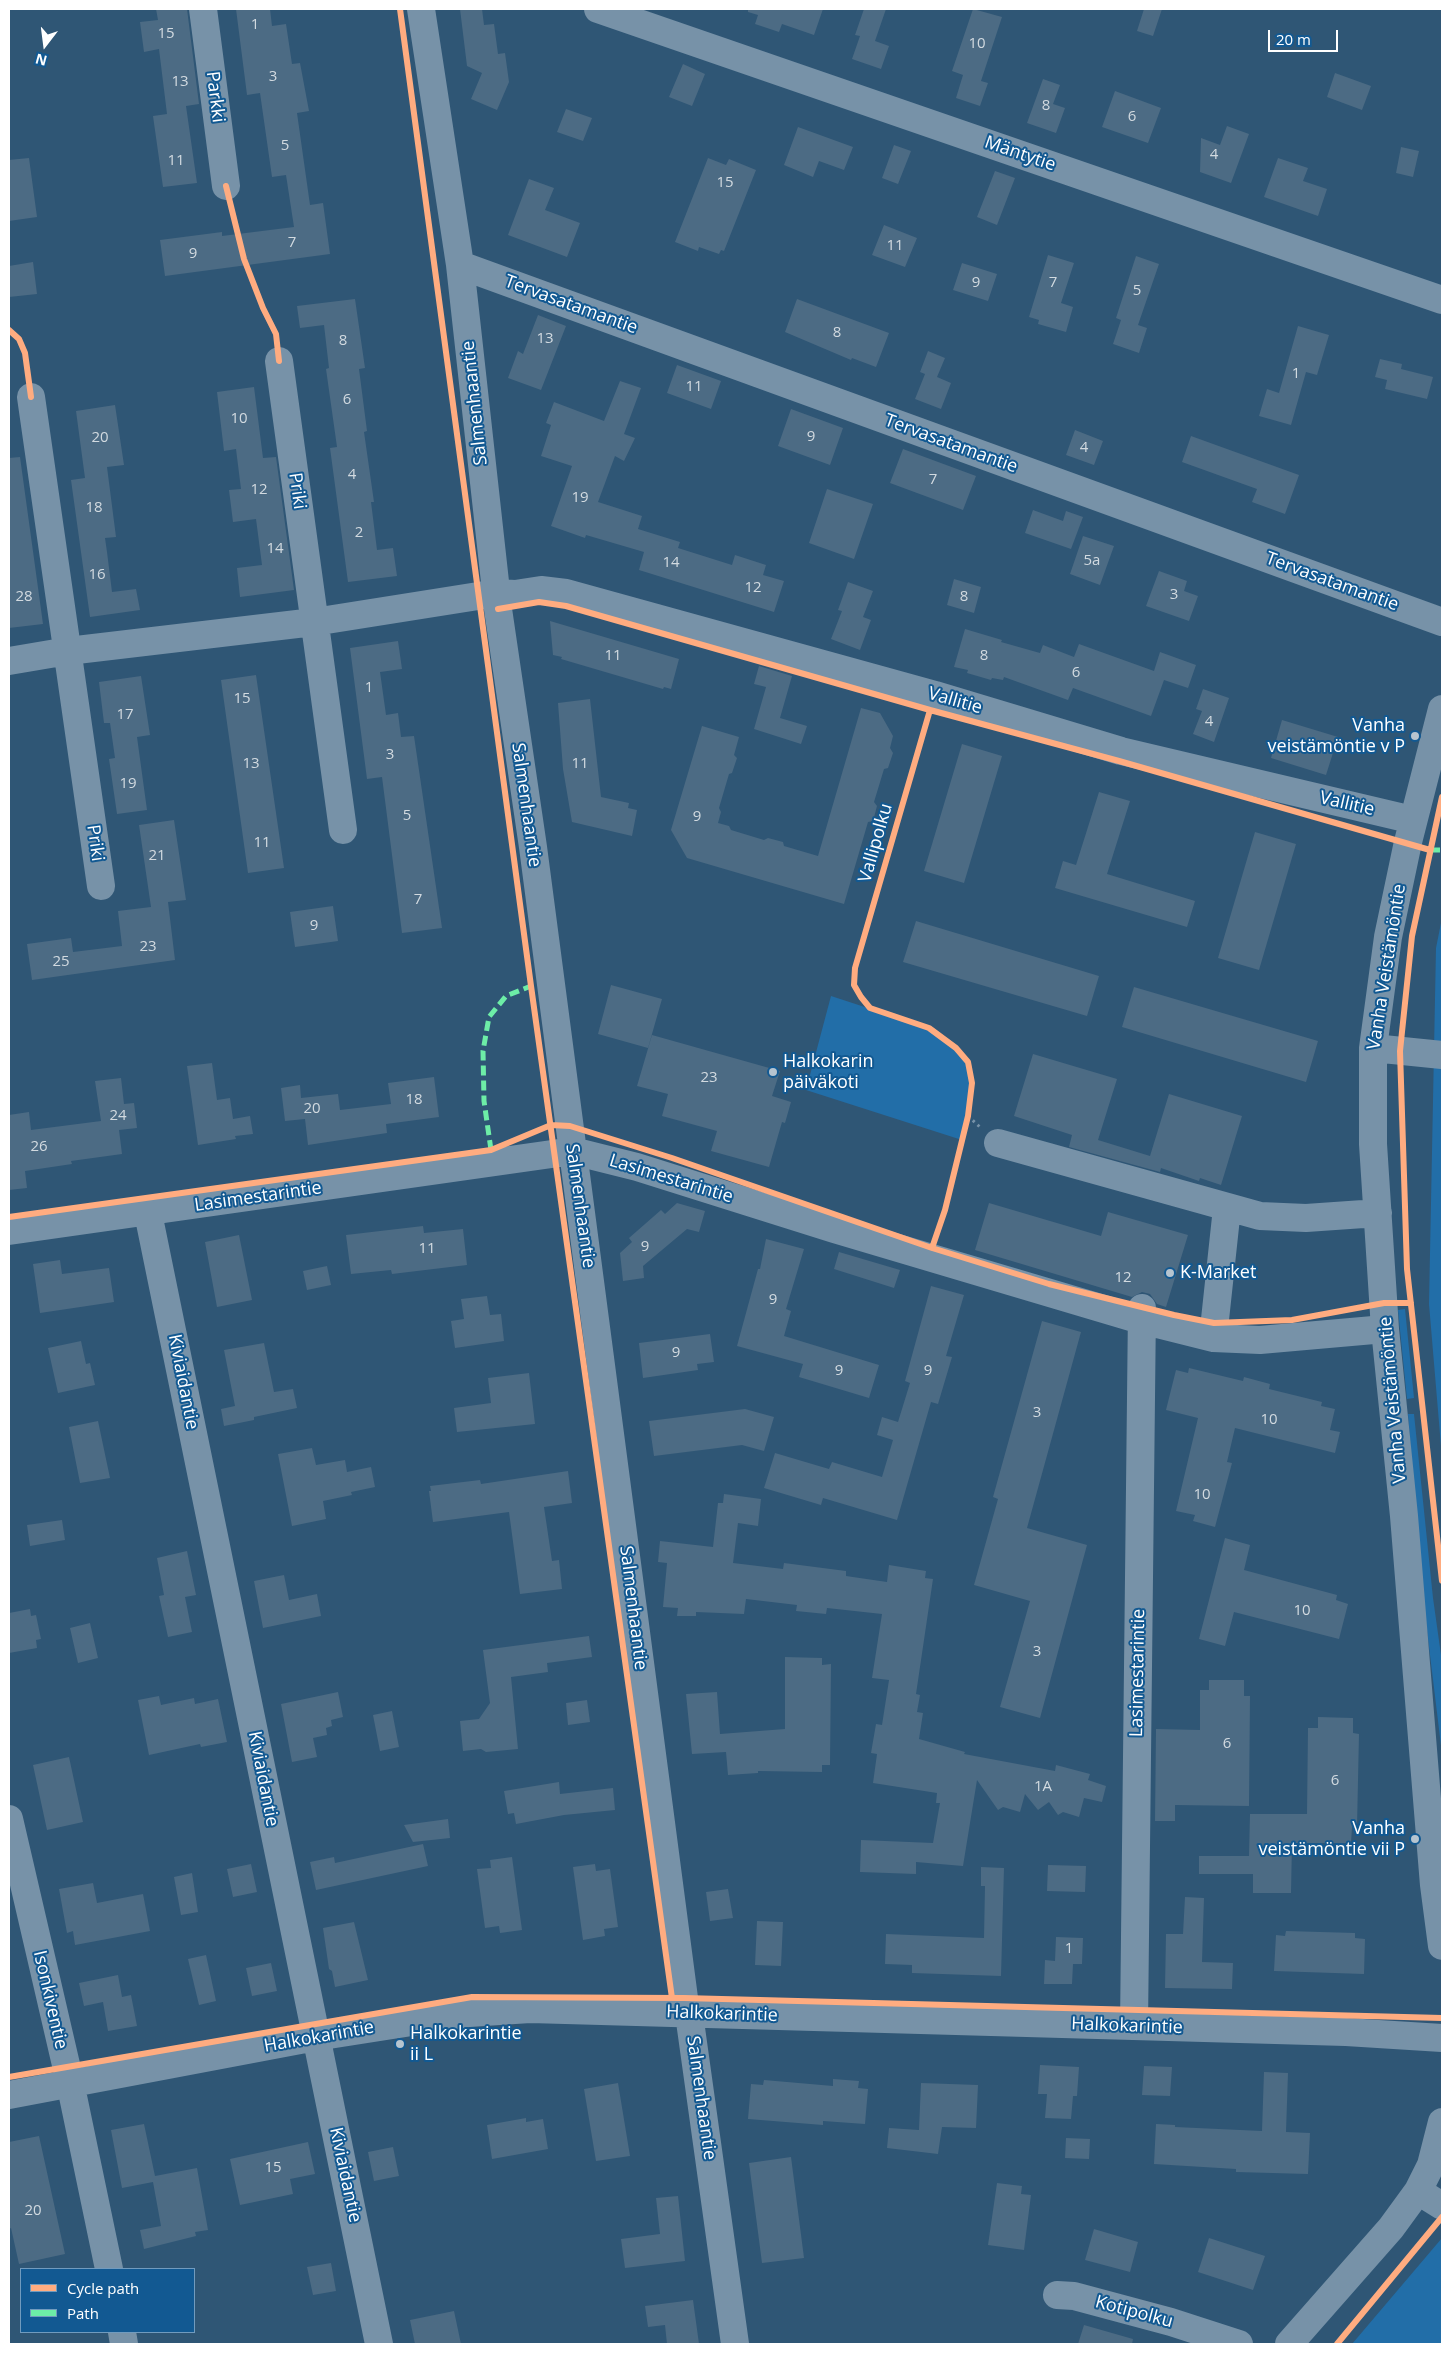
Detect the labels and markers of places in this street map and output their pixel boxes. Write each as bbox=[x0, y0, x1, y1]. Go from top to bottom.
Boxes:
place label: Vanha veistämöntie v P bbox=[1268, 715, 1405, 758]
marker: Vanha veistämöntie v P bbox=[1409, 730, 1421, 742]
place label: Halkokarin päiväkoti bbox=[783, 1051, 874, 1094]
marker: Halkokarin päiväkoti bbox=[767, 1066, 779, 1078]
place label: K-Market bbox=[1180, 1262, 1256, 1284]
marker: K-Market bbox=[1164, 1267, 1176, 1279]
place label: Vanha veistämöntie vii P bbox=[1259, 1818, 1405, 1860]
marker: Vanha veistämöntie vii P bbox=[1409, 1833, 1421, 1845]
place label: Halkokarintie ii L bbox=[410, 2023, 522, 2066]
marker: Halkokarintie ii L bbox=[394, 2038, 406, 2050]

